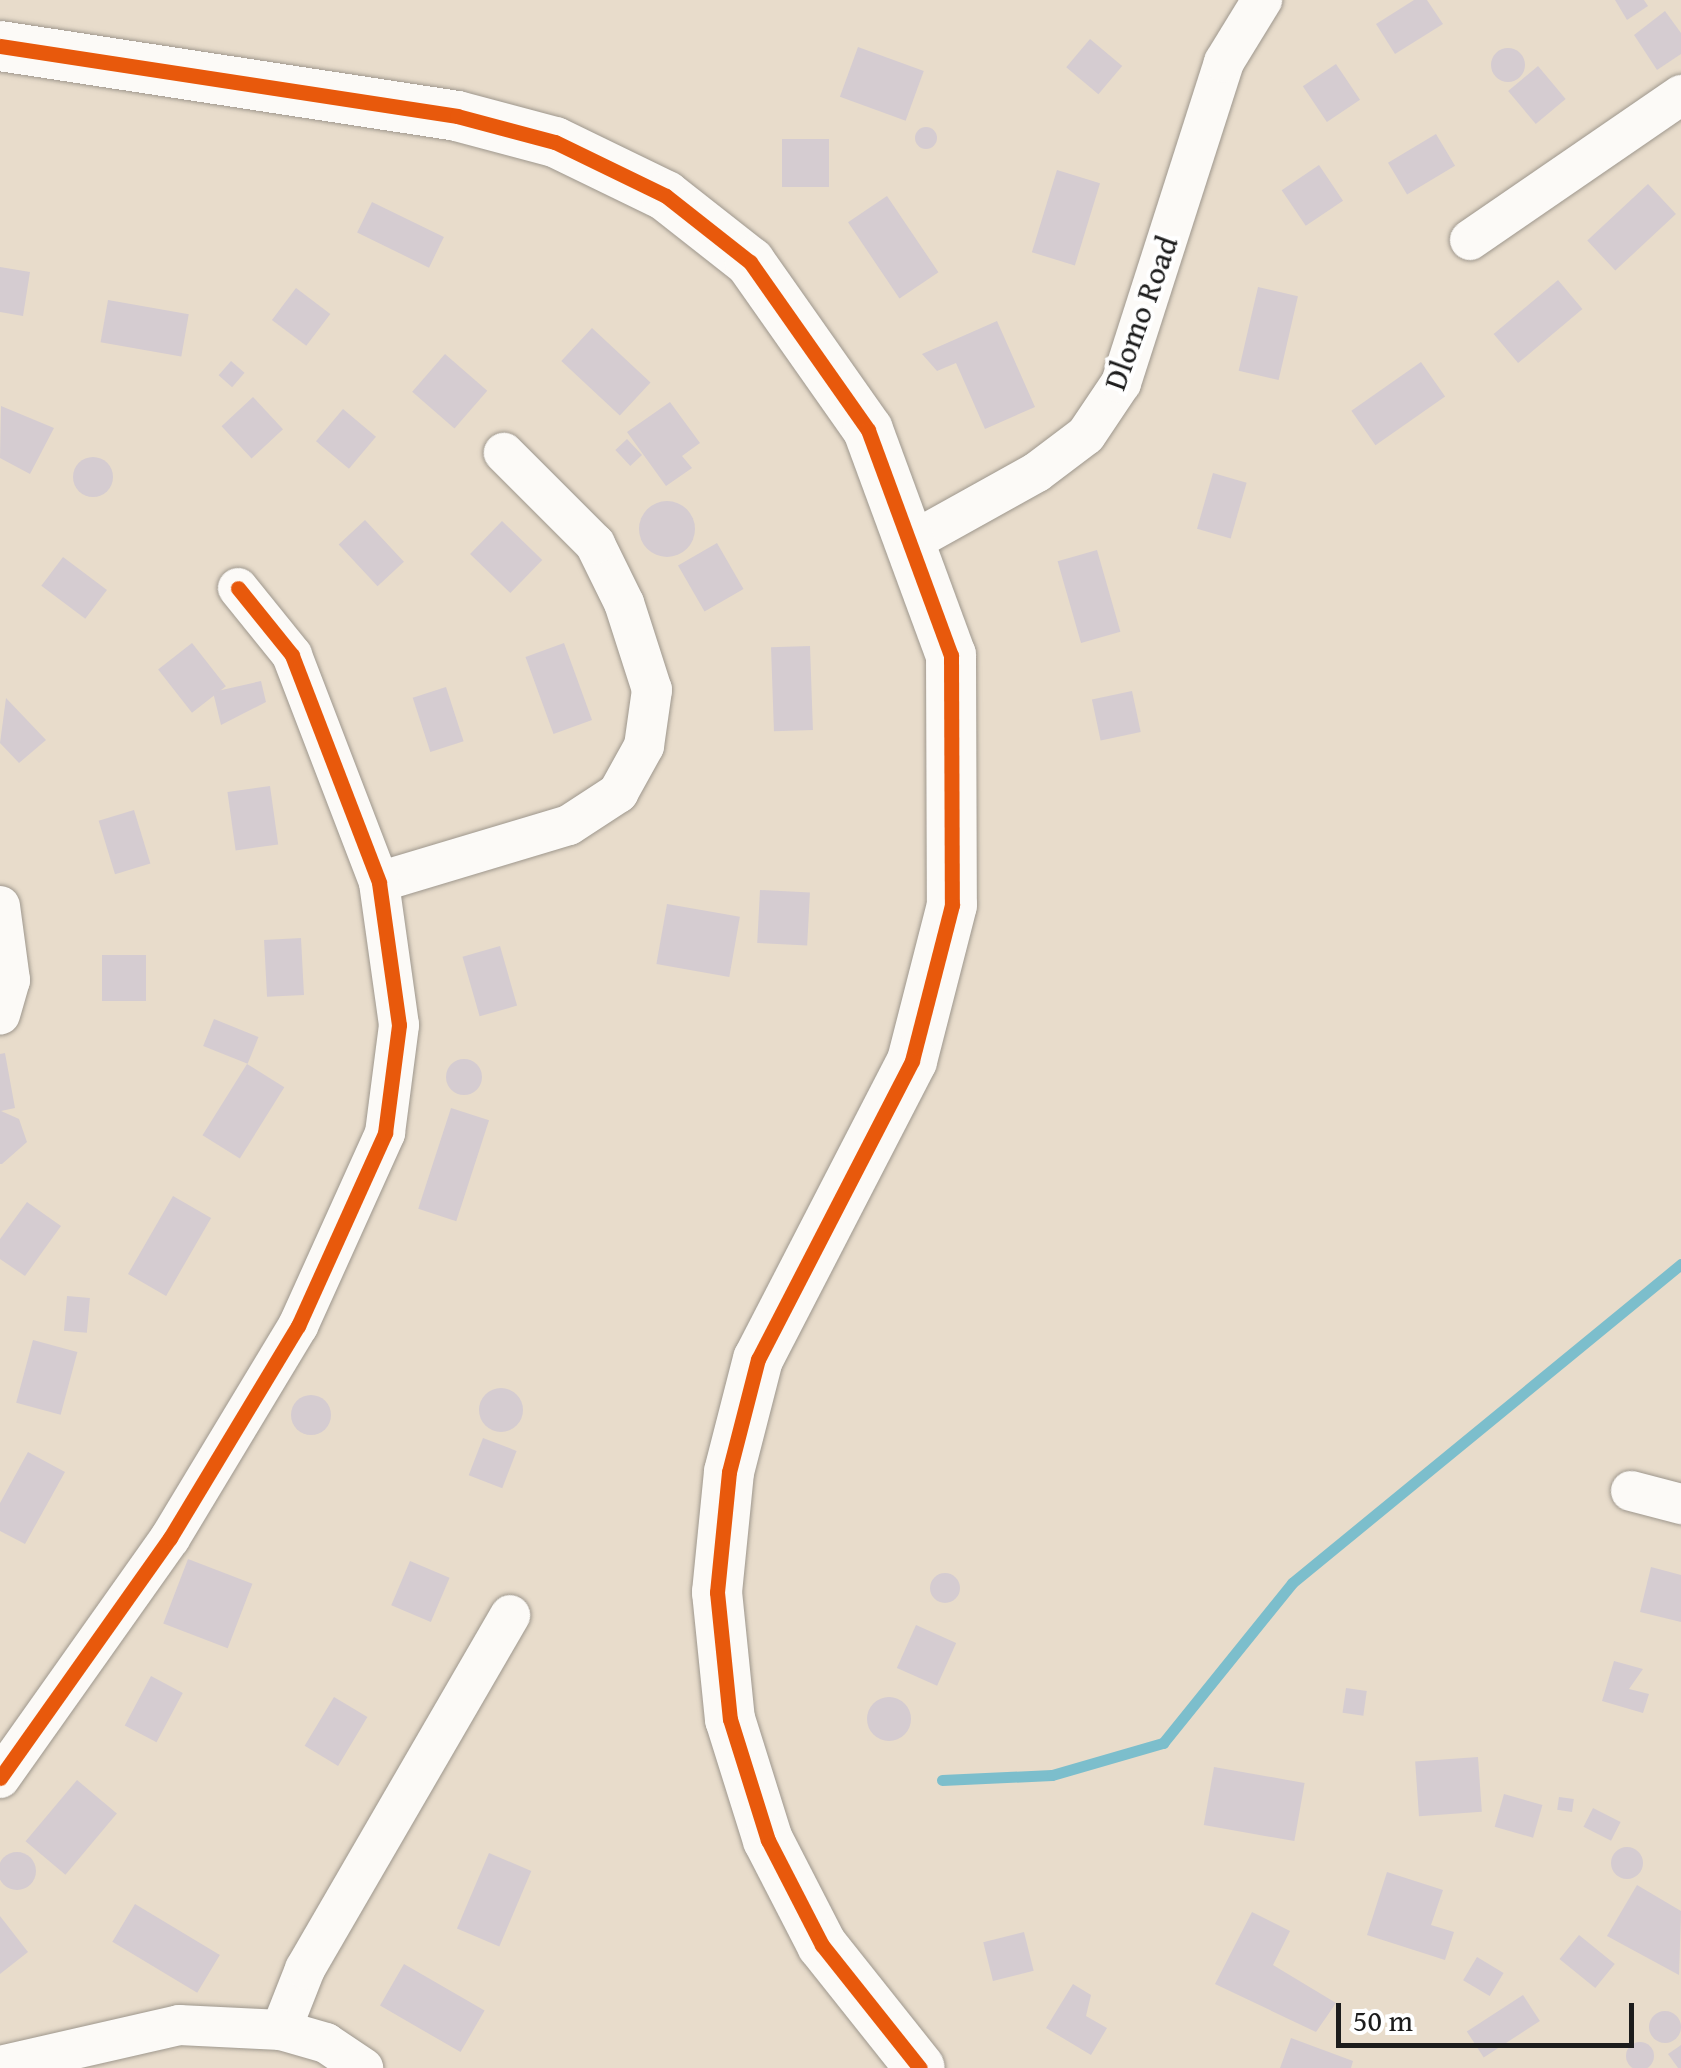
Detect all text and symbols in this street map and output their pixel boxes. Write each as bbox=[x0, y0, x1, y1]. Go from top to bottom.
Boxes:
street label: Dlomo Road bbox=[1095, 231, 1187, 395]
scale bar bbox=[1341, 1983, 1638, 2045]
text: 50 m bbox=[1353, 1998, 1413, 2042]

